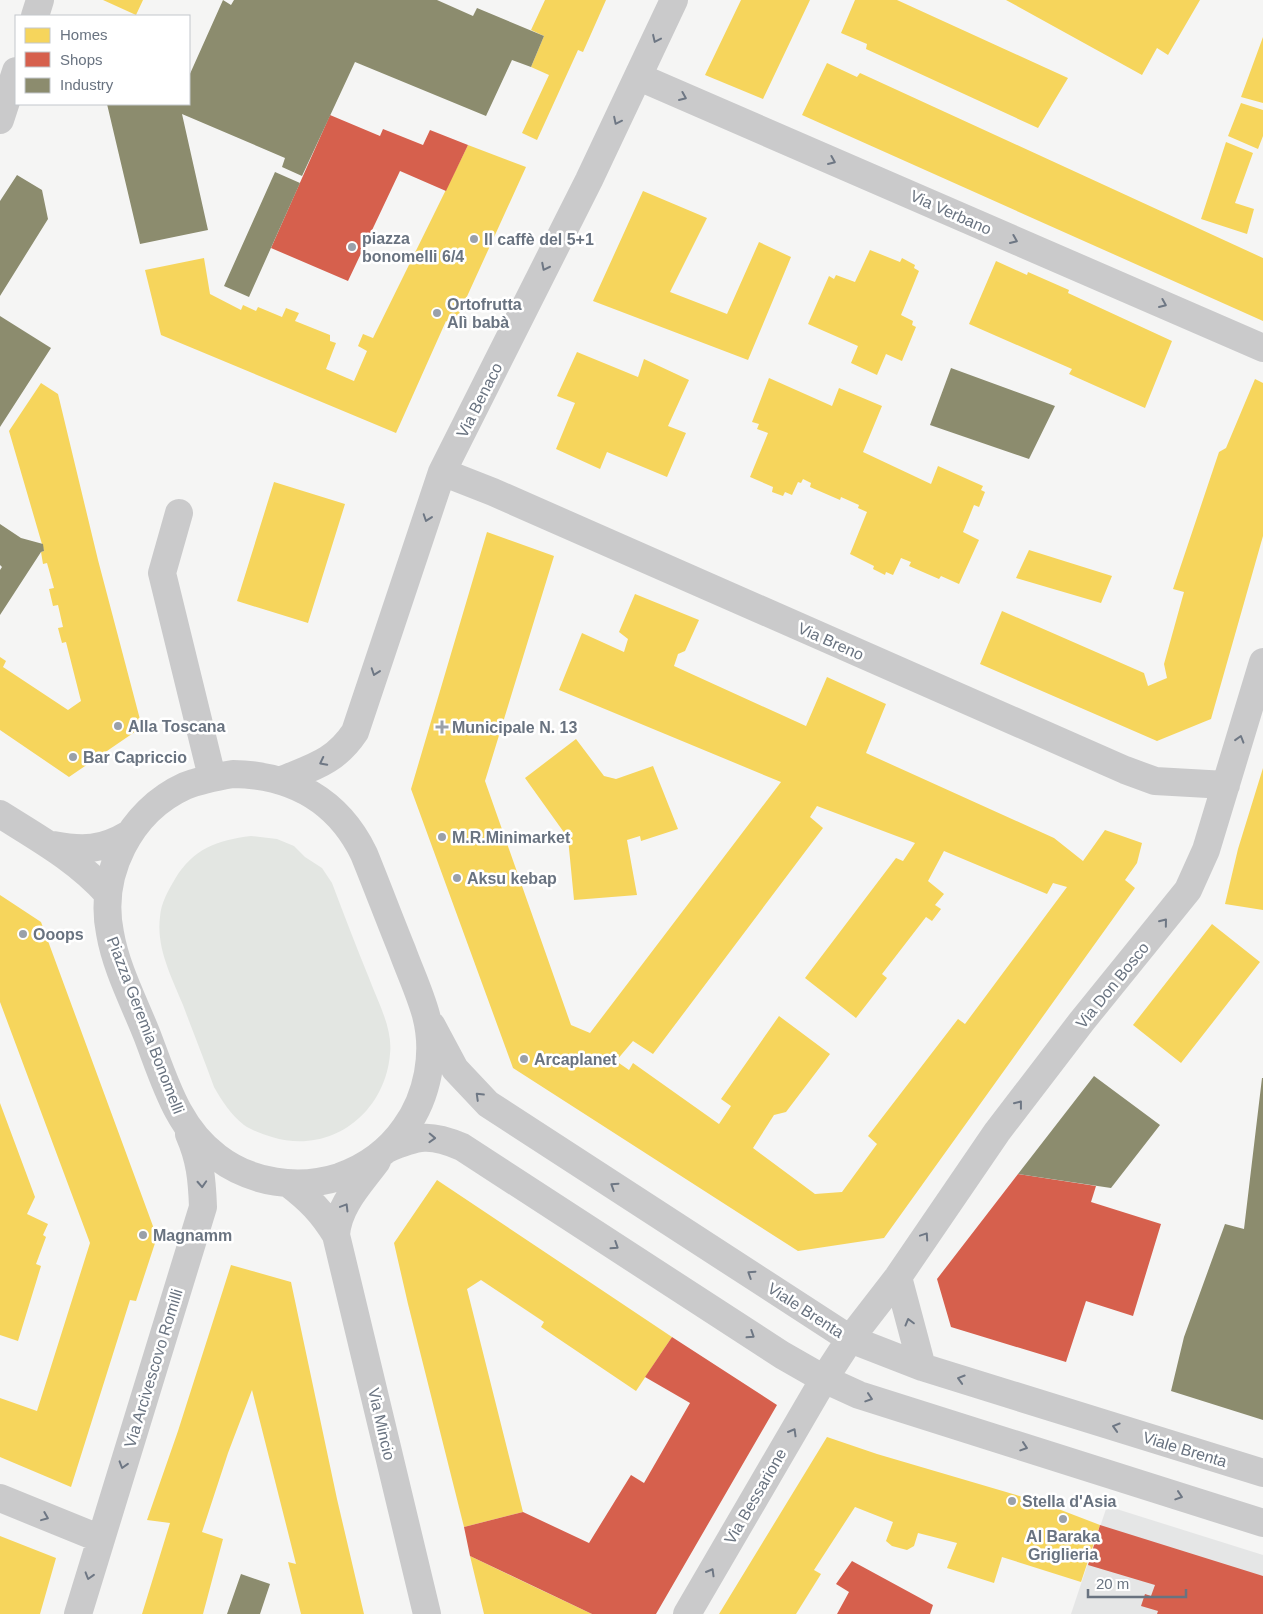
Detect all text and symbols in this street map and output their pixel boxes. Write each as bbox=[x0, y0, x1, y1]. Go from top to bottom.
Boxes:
legend bbox=[15, 15, 190, 105]
text: Homes bbox=[60, 26, 108, 43]
one-way arrow bbox=[652, 34, 663, 43]
text: Shops bbox=[60, 51, 103, 68]
text: Industry bbox=[60, 76, 114, 93]
one-way arrow bbox=[678, 90, 687, 101]
one-way arrow bbox=[613, 116, 624, 125]
one-way arrow bbox=[827, 155, 836, 165]
street label: Via Verbano bbox=[908, 187, 994, 238]
place label: piazza bonomelli 6/4 bbox=[362, 230, 464, 265]
place label: Il caffè del 5+1 bbox=[484, 231, 594, 248]
marker: Il caffè del 5+1 bbox=[468, 233, 480, 245]
one-way arrow bbox=[1009, 233, 1018, 244]
marker: piazza bonomelli 6/4 bbox=[346, 241, 358, 253]
one-way arrow bbox=[541, 261, 551, 270]
place label: Ortofrutta Alì babà bbox=[447, 296, 522, 331]
one-way arrow bbox=[1158, 298, 1167, 309]
marker: Ortofrutta Alì babà bbox=[431, 307, 443, 319]
street label: Via Benaco bbox=[453, 360, 506, 440]
one-way arrow bbox=[423, 513, 433, 522]
street label: Via Breno bbox=[795, 619, 866, 663]
one-way arrow bbox=[371, 667, 381, 676]
place label: Alla Toscana bbox=[128, 718, 226, 735]
place label: Municipale N. 13 bbox=[452, 719, 577, 736]
marker: Alla Toscana bbox=[112, 720, 124, 732]
marker: Municipale N. 13 bbox=[436, 721, 448, 733]
one-way arrow bbox=[1235, 735, 1245, 743]
place label: Bar Capriccio bbox=[83, 749, 187, 766]
marker: Bar Capriccio bbox=[67, 751, 79, 763]
one-way arrow bbox=[319, 756, 328, 766]
place label: M.R.Minimarket bbox=[452, 829, 571, 846]
marker: M.R.Minimarket bbox=[436, 831, 448, 843]
place label: Aksu kebap bbox=[467, 870, 557, 887]
marker: Aksu kebap bbox=[451, 872, 463, 884]
one-way arrow bbox=[1158, 918, 1167, 927]
place label: Ooops bbox=[33, 926, 84, 943]
marker: Ooops bbox=[17, 928, 29, 940]
street label: Piazza Geremia Bonomelli bbox=[104, 934, 187, 1116]
street label: Via Don Bosco bbox=[1073, 939, 1152, 1032]
place label: Arcaplanet bbox=[534, 1051, 617, 1068]
marker: Arcaplanet bbox=[518, 1053, 530, 1065]
one-way arrow bbox=[476, 1093, 485, 1102]
one-way arrow bbox=[1013, 1101, 1021, 1110]
one-way arrow bbox=[428, 1132, 436, 1143]
one-way arrow bbox=[197, 1180, 208, 1188]
one-way arrow bbox=[611, 1182, 620, 1192]
one-way arrow bbox=[338, 1203, 348, 1212]
place label: Magnamm bbox=[153, 1227, 232, 1244]
marker: Magnamm bbox=[137, 1229, 149, 1241]
one-way arrow bbox=[919, 1233, 928, 1242]
one-way arrow bbox=[610, 1240, 619, 1250]
one-way arrow bbox=[747, 1271, 756, 1280]
street label: Viale Brenta bbox=[765, 1280, 847, 1341]
street label: Via Arcivescovo Romilli bbox=[121, 1287, 186, 1450]
one-way arrow bbox=[904, 1318, 915, 1327]
one-way arrow bbox=[746, 1329, 755, 1338]
one-way arrow bbox=[957, 1375, 966, 1385]
street label: Via Mincio bbox=[365, 1386, 398, 1462]
one-way arrow bbox=[864, 1392, 873, 1402]
one-way arrow bbox=[1112, 1423, 1121, 1433]
one-way arrow bbox=[787, 1428, 797, 1437]
street label: Viale Brenta bbox=[1141, 1429, 1229, 1470]
one-way arrow bbox=[1019, 1441, 1028, 1451]
street label: Via Bessarione bbox=[721, 1445, 790, 1547]
one-way arrow bbox=[119, 1461, 129, 1469]
one-way arrow bbox=[1174, 1490, 1182, 1500]
place label: Stella d'Asia bbox=[1022, 1493, 1117, 1510]
marker: Stella d'Asia bbox=[1006, 1495, 1018, 1507]
one-way arrow bbox=[40, 1510, 49, 1521]
marker: Al Baraka Griglieria bbox=[1057, 1513, 1069, 1525]
place label: Al Baraka Griglieria bbox=[1026, 1528, 1100, 1563]
scale bar bbox=[1088, 1566, 1186, 1598]
one-way arrow bbox=[705, 1568, 715, 1577]
one-way arrow bbox=[85, 1572, 95, 1580]
text: 20 m bbox=[1096, 1575, 1129, 1592]

